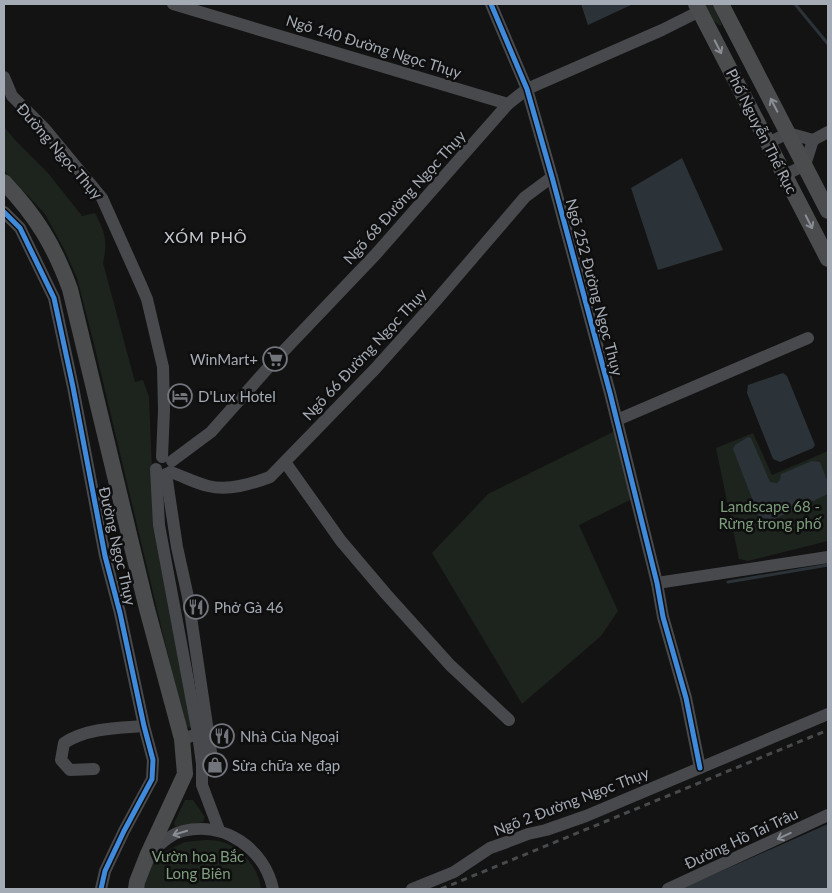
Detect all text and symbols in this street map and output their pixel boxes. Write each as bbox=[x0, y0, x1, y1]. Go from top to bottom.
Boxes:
street label: Ngõ 140 Đường Ngọc Thụy bbox=[284, 11, 464, 81]
one-way arrow bbox=[714, 39, 723, 54]
street label: Phố Nguyễn Thế Rục bbox=[723, 66, 801, 196]
one-way arrow bbox=[769, 98, 779, 113]
street label: Đường Ngọc Thụy bbox=[13, 99, 107, 203]
street label: Ngõ 68 Đường Ngọc Thụy bbox=[339, 126, 469, 268]
street label: Ngõ 252 Đường Ngọc Thụy bbox=[563, 197, 627, 378]
one-way arrow bbox=[804, 215, 814, 230]
district label: XÓM PHÔ bbox=[164, 227, 248, 246]
street label: Ngõ 66 Đường Ngọc Thụy bbox=[298, 284, 430, 424]
supermarket icon: WinMart+ bbox=[262, 346, 288, 372]
place label: WinMart+ bbox=[190, 350, 258, 368]
hotel icon: D'Lux Hotel bbox=[167, 383, 193, 409]
place label: D'Lux Hotel bbox=[198, 387, 276, 405]
street label: Đường Ngọc Thụy bbox=[96, 485, 140, 607]
park label: Landscape 68 - Rừng trong phố bbox=[719, 497, 822, 532]
restaurant icon: Phở Gà 46 bbox=[183, 594, 209, 620]
place label: Phở Gà 46 bbox=[214, 598, 284, 616]
restaurant icon: Nhà Của Ngoại bbox=[209, 723, 235, 749]
place label: Nhà Của Ngoại bbox=[240, 727, 339, 745]
shop icon: Sửa chữa xe đạp bbox=[202, 752, 228, 778]
place label: Sửa chữa xe đạp bbox=[232, 756, 340, 774]
street label: Ngõ 2 Đường Ngọc Thụy bbox=[491, 763, 651, 839]
street label: Đường Hồ Tai Trâu bbox=[681, 804, 801, 872]
one-way arrow bbox=[172, 828, 188, 838]
one-way arrow bbox=[777, 831, 792, 841]
park label: Vườn hoa Bắc Long Biên bbox=[152, 847, 244, 882]

